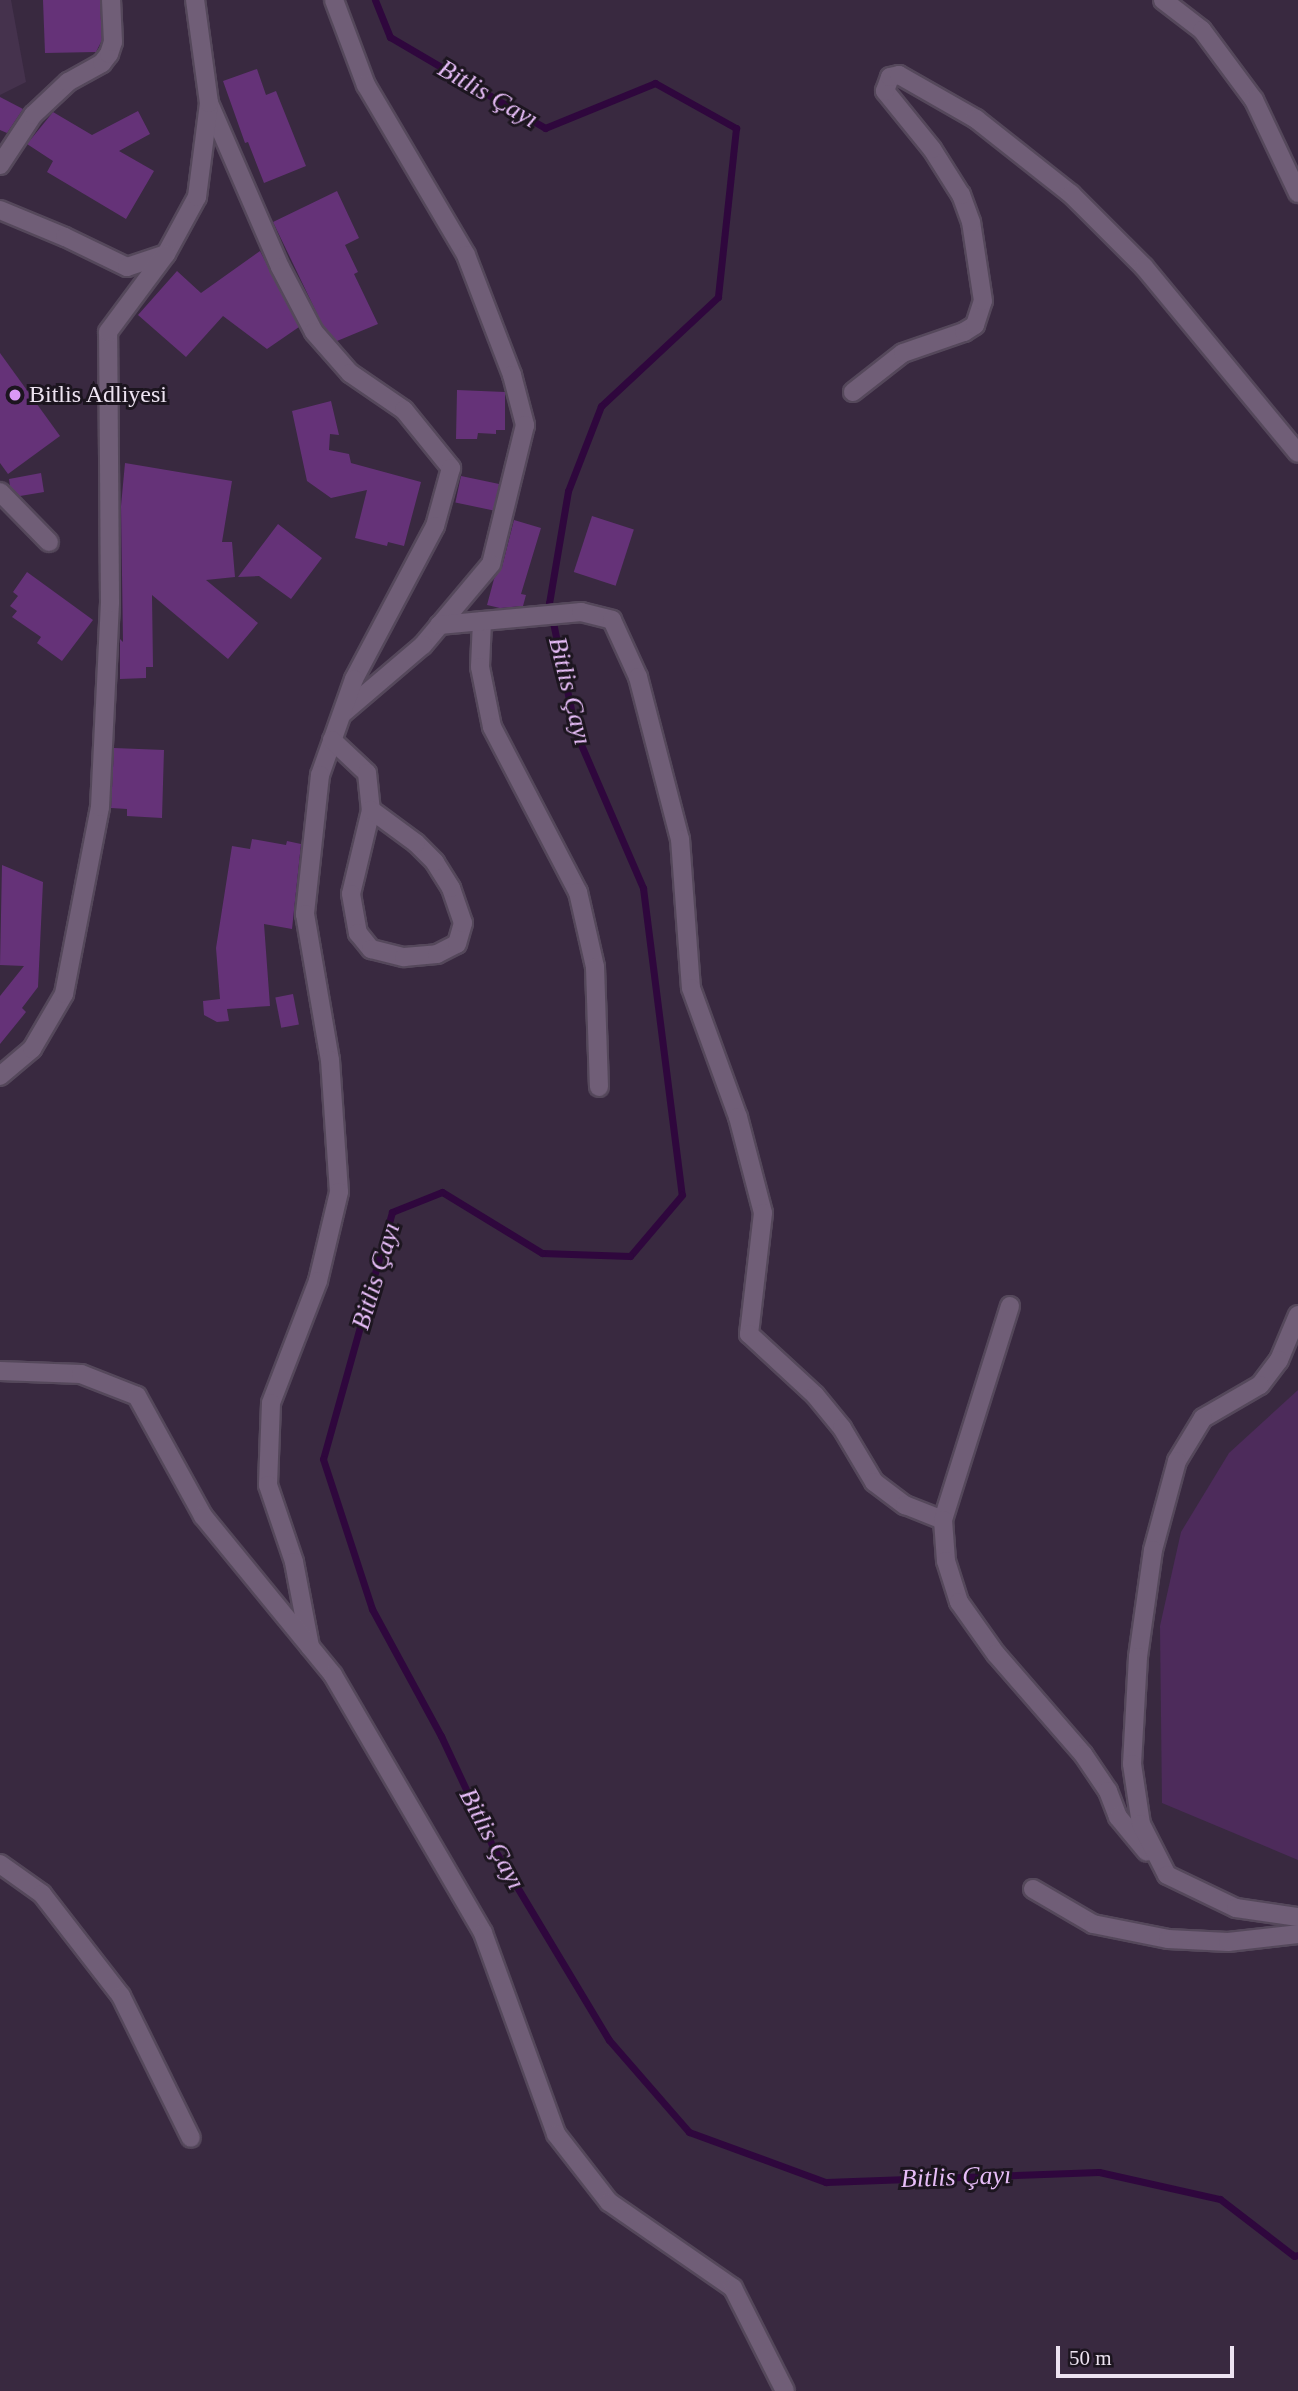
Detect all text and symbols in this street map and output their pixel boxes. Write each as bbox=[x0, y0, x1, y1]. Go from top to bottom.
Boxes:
water label: Bitlis Çayı bbox=[432, 53, 544, 135]
place label: Bitlis Adliyesi bbox=[29, 381, 168, 409]
marker: Bitlis Adliyesi bbox=[7, 387, 23, 403]
water label: Bitlis Çayı bbox=[541, 634, 599, 748]
water label: Bitlis Çayı bbox=[345, 1219, 407, 1333]
water label: Bitlis Çayı bbox=[452, 1783, 532, 1895]
water label: Bitlis Çayı bbox=[900, 2159, 1012, 2195]
scale bar bbox=[1060, 2332, 1238, 2376]
text: 50 m bbox=[1069, 2346, 1112, 2370]

